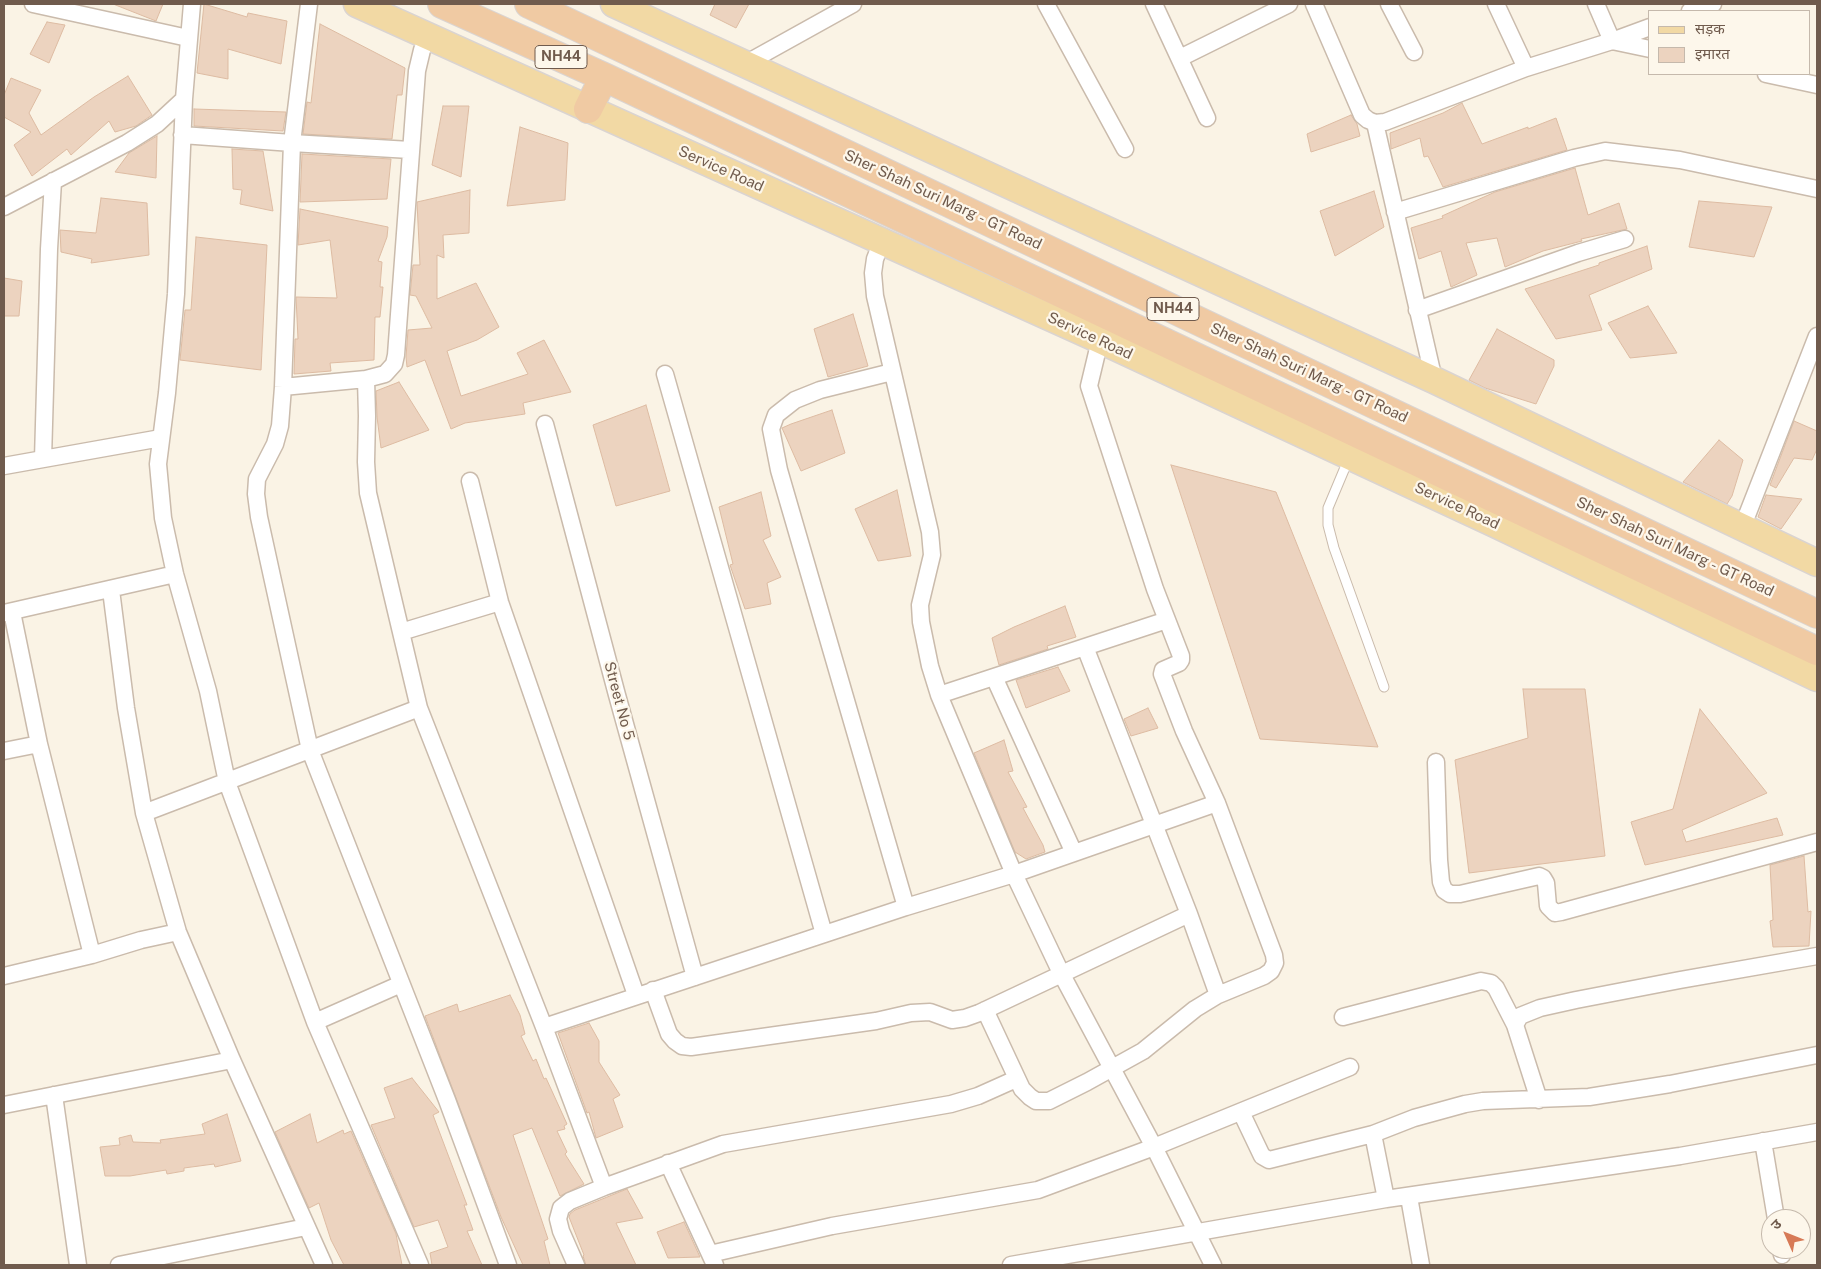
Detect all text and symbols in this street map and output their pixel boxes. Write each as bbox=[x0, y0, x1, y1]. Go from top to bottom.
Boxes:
legend bbox=[1648, 10, 1811, 75]
text: सड़क bbox=[1695, 20, 1725, 37]
text: इमारत bbox=[1695, 45, 1730, 62]
road number: NH44 bbox=[535, 46, 587, 68]
street label: Service Road bbox=[675, 142, 767, 196]
street label: Sher Shah Suri Marg - GT Road bbox=[841, 146, 1045, 254]
road number: NH44 bbox=[1147, 298, 1199, 320]
street label: Service Road bbox=[1045, 308, 1135, 364]
street label: Sher Shah Suri Marg - GT Road bbox=[1207, 319, 1411, 427]
street label: Service Road bbox=[1412, 478, 1502, 534]
street label: Sher Shah Suri Marg - GT Road bbox=[1573, 493, 1777, 601]
street label: Street No 5 bbox=[600, 660, 638, 742]
north arrow bbox=[1761, 1209, 1811, 1259]
text: उ bbox=[1767, 1216, 1785, 1233]

